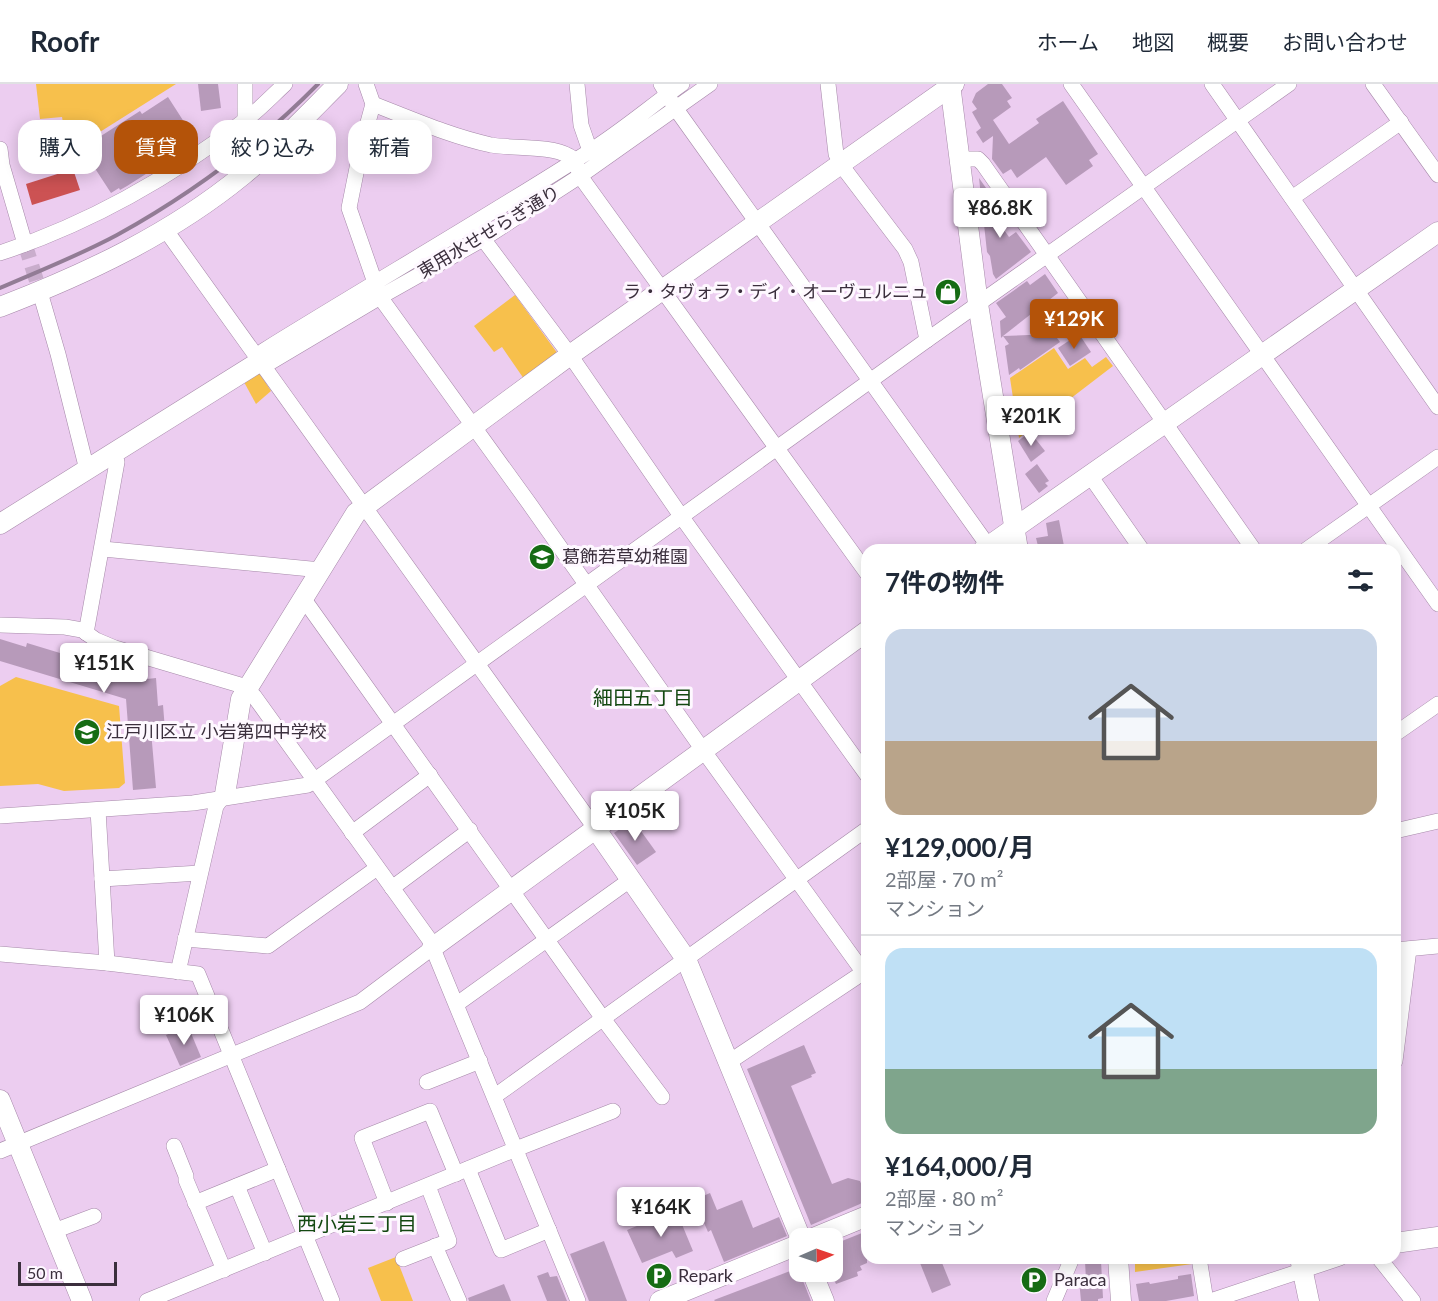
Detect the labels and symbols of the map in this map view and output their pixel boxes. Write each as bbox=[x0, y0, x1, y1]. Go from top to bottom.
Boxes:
street label: 東用水せせらぎ通り bbox=[413, 180, 564, 282]
pin: ¥86.8K bbox=[951, 188, 1049, 239]
shop icon: ラ・タヴォラ・ディ・オーヴェルニュ bbox=[933, 277, 963, 307]
place label: ラ・タヴォラ・ディ・オーヴェルニュ bbox=[623, 280, 928, 302]
pin: ¥129K bbox=[1032, 299, 1116, 350]
pin: ¥201K bbox=[989, 396, 1073, 447]
school or university icon: 葛飾若草幼稚園 bbox=[527, 542, 557, 572]
place label: 葛飾若草幼稚園 bbox=[562, 545, 688, 567]
pin: ¥151K bbox=[62, 643, 146, 694]
district label: 細田五丁目 bbox=[593, 685, 693, 709]
school or university icon: 江戸川区立 小岩第四中学校 bbox=[72, 717, 102, 747]
place label: 江戸川区立 小岩第四中学校 bbox=[106, 720, 327, 742]
pin: ¥105K bbox=[593, 791, 677, 842]
pin: ¥106K bbox=[142, 995, 226, 1046]
pin: ¥164K bbox=[619, 1187, 703, 1238]
district label: 西小岩三丁目 bbox=[297, 1211, 417, 1235]
north arrow bbox=[789, 1228, 843, 1282]
scale bar bbox=[18, 1259, 117, 1286]
parking icon: Repark bbox=[644, 1261, 674, 1291]
place label: Repark bbox=[678, 1264, 734, 1286]
parking icon: Paraca bbox=[1019, 1265, 1049, 1295]
place label: Paraca bbox=[1054, 1268, 1106, 1290]

